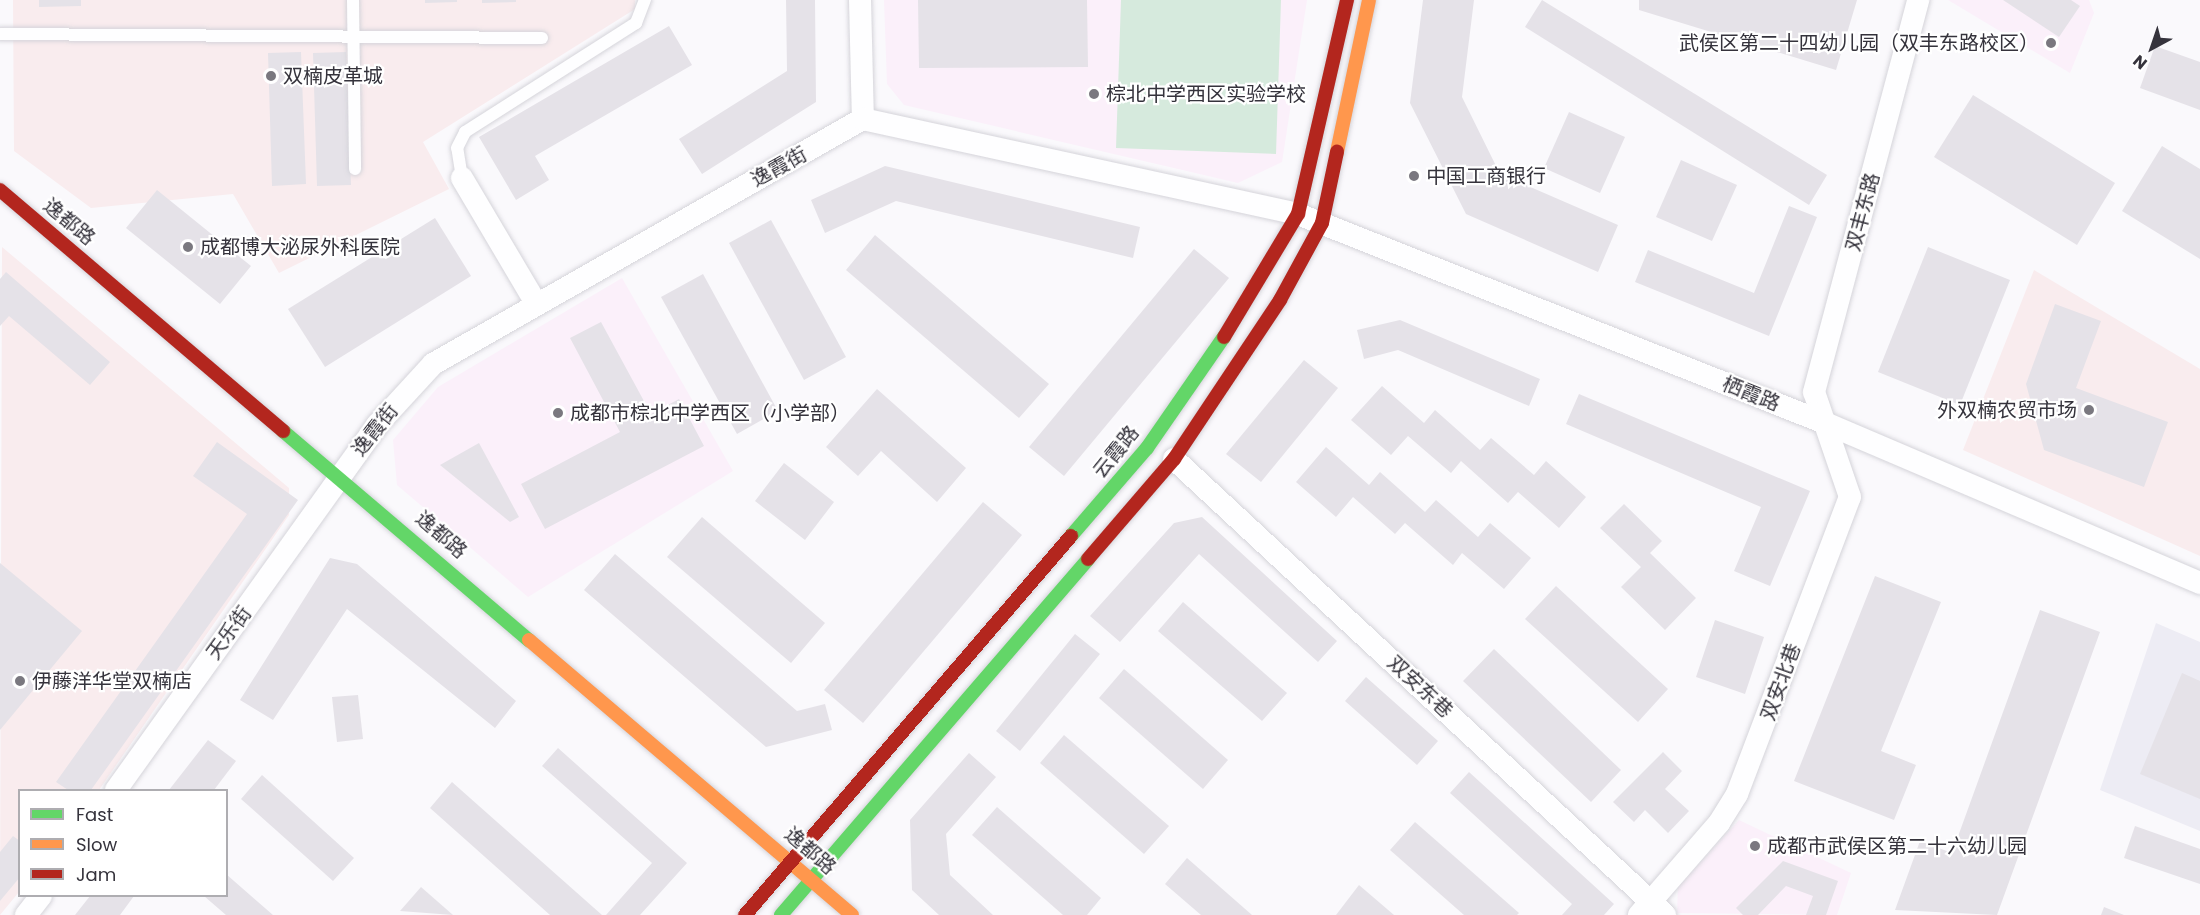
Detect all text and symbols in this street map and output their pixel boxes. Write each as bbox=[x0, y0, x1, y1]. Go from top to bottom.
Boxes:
north arrow bbox=[2122, 18, 2182, 78]
place label: 武侯区第二十四幼儿园（双丰东路校区） bbox=[1679, 31, 2039, 55]
marker: 武侯区第二十四幼儿园（双丰东路校区） bbox=[2044, 36, 2058, 50]
text: N bbox=[2128, 49, 2152, 75]
place label: 双楠皮革城 bbox=[283, 64, 383, 88]
marker: 双楠皮革城 bbox=[264, 69, 278, 83]
place label: 棕北中学西区实验学校 bbox=[1106, 82, 1306, 106]
marker: 棕北中学西区实验学校 bbox=[1087, 87, 1101, 101]
street label: 逸霞街 bbox=[747, 142, 811, 192]
place label: 中国工商银行 bbox=[1426, 164, 1546, 188]
marker: 中国工商银行 bbox=[1407, 169, 1421, 183]
street label: 双丰东路 bbox=[1841, 170, 1885, 254]
street label: 逸都路 bbox=[38, 194, 100, 250]
place label: 成都博大泌尿外科医院 bbox=[200, 235, 400, 259]
marker: 成都博大泌尿外科医院 bbox=[181, 240, 195, 254]
street label: 栖霞路 bbox=[1719, 372, 1783, 416]
place label: 外双楠农贸市场 bbox=[1937, 398, 2077, 422]
street label: 逸霞街 bbox=[347, 399, 403, 461]
place label: 成都市棕北中学西区（小学部） bbox=[570, 401, 850, 425]
marker: 外双楠农贸市场 bbox=[2082, 403, 2096, 417]
marker: 成都市棕北中学西区（小学部） bbox=[551, 406, 565, 420]
street label: 云霞路 bbox=[1088, 421, 1144, 483]
street label: 逸都路 bbox=[410, 506, 472, 564]
street label: 天乐街 bbox=[202, 602, 256, 664]
street label: 双安北巷 bbox=[1756, 640, 1806, 724]
street label: 双安东巷 bbox=[1383, 651, 1457, 723]
place label: 伊藤洋华堂双楠店 bbox=[32, 669, 192, 693]
marker: 伊藤洋华堂双楠店 bbox=[13, 674, 27, 688]
legend bbox=[18, 789, 228, 897]
text: Fast bbox=[76, 802, 113, 827]
street label: 逸都路 bbox=[779, 822, 841, 880]
text: Slow bbox=[76, 832, 117, 857]
place label: 成都市武侯区第二十六幼儿园 bbox=[1767, 834, 2027, 858]
marker: 成都市武侯区第二十六幼儿园 bbox=[1748, 839, 1762, 853]
text: Jam bbox=[76, 862, 116, 887]

